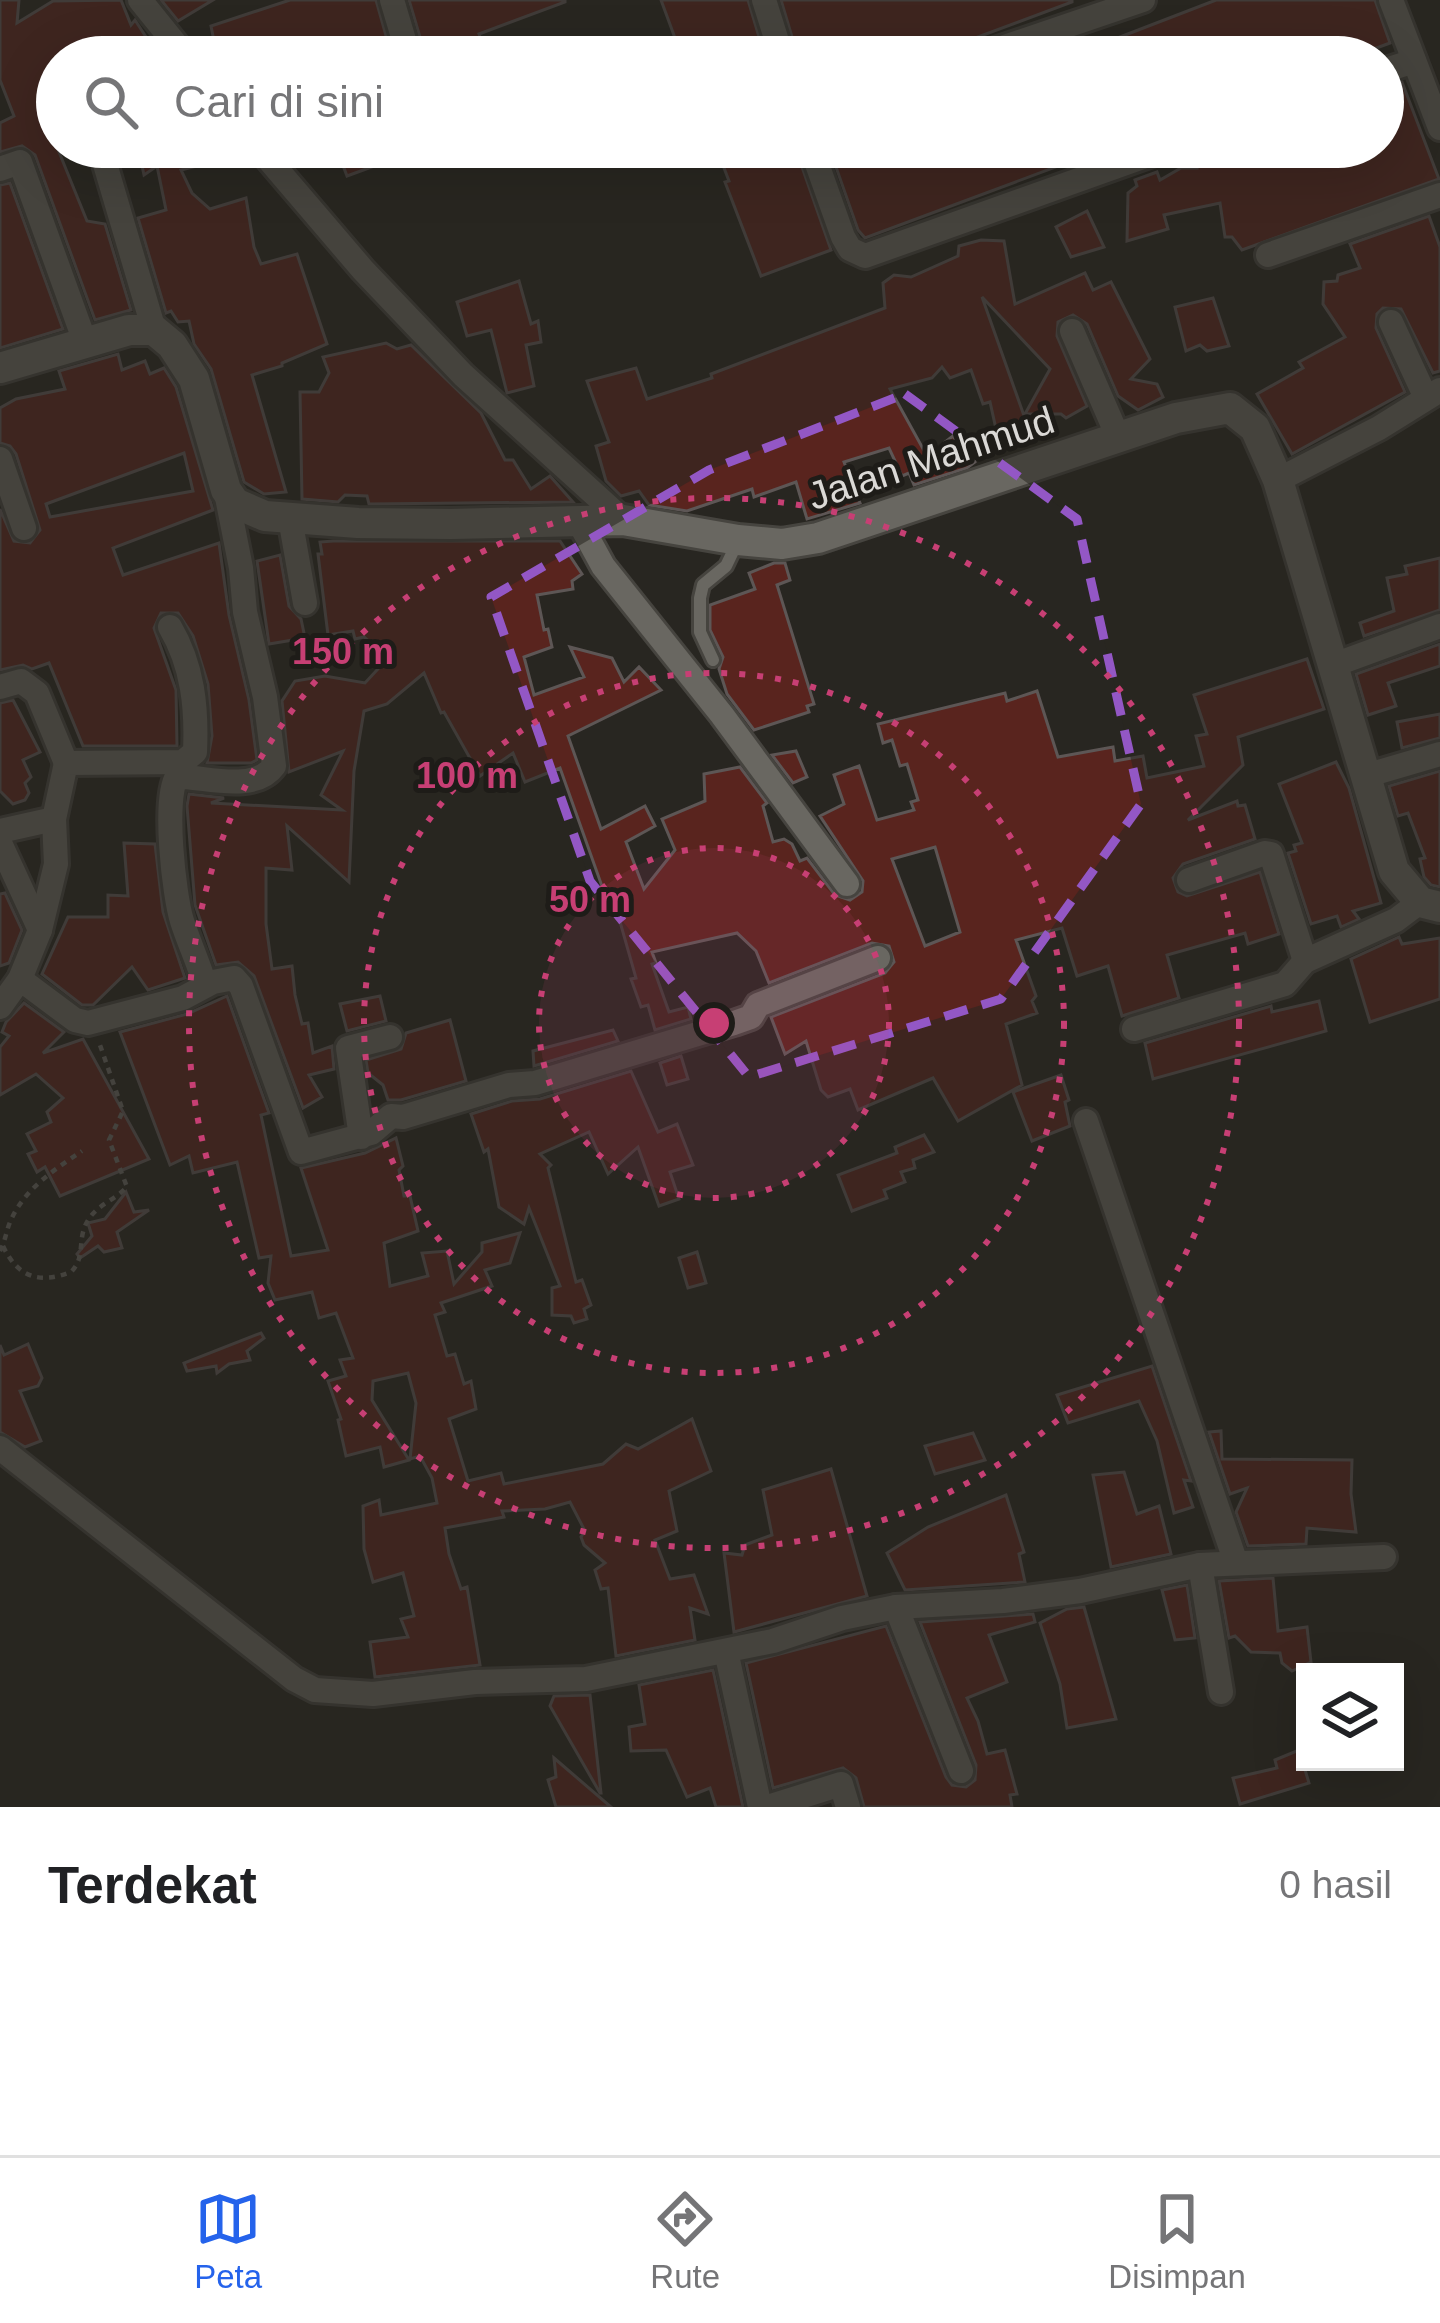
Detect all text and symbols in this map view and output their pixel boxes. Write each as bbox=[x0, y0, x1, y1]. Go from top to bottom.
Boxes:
search box bbox=[36, 36, 1404, 168]
icon: search bbox=[78, 69, 144, 135]
text: Cari di sini bbox=[174, 76, 384, 127]
street label: Jalan Mahmud bbox=[803, 398, 1059, 518]
text: 150 m bbox=[292, 631, 394, 672]
text: 100 m bbox=[416, 755, 518, 796]
text: 50 m bbox=[549, 879, 631, 920]
centre of rings bbox=[693, 1002, 735, 1044]
map controls bbox=[1296, 1663, 1404, 1771]
button: layers bbox=[1296, 1663, 1404, 1771]
text: Terdekat bbox=[48, 1857, 257, 1914]
text: 0 hasil bbox=[1279, 1863, 1392, 1906]
tab: Peta bbox=[194, 2186, 262, 2296]
tab: Rute bbox=[650, 2186, 720, 2296]
tab: Disimpan bbox=[1108, 2186, 1246, 2296]

